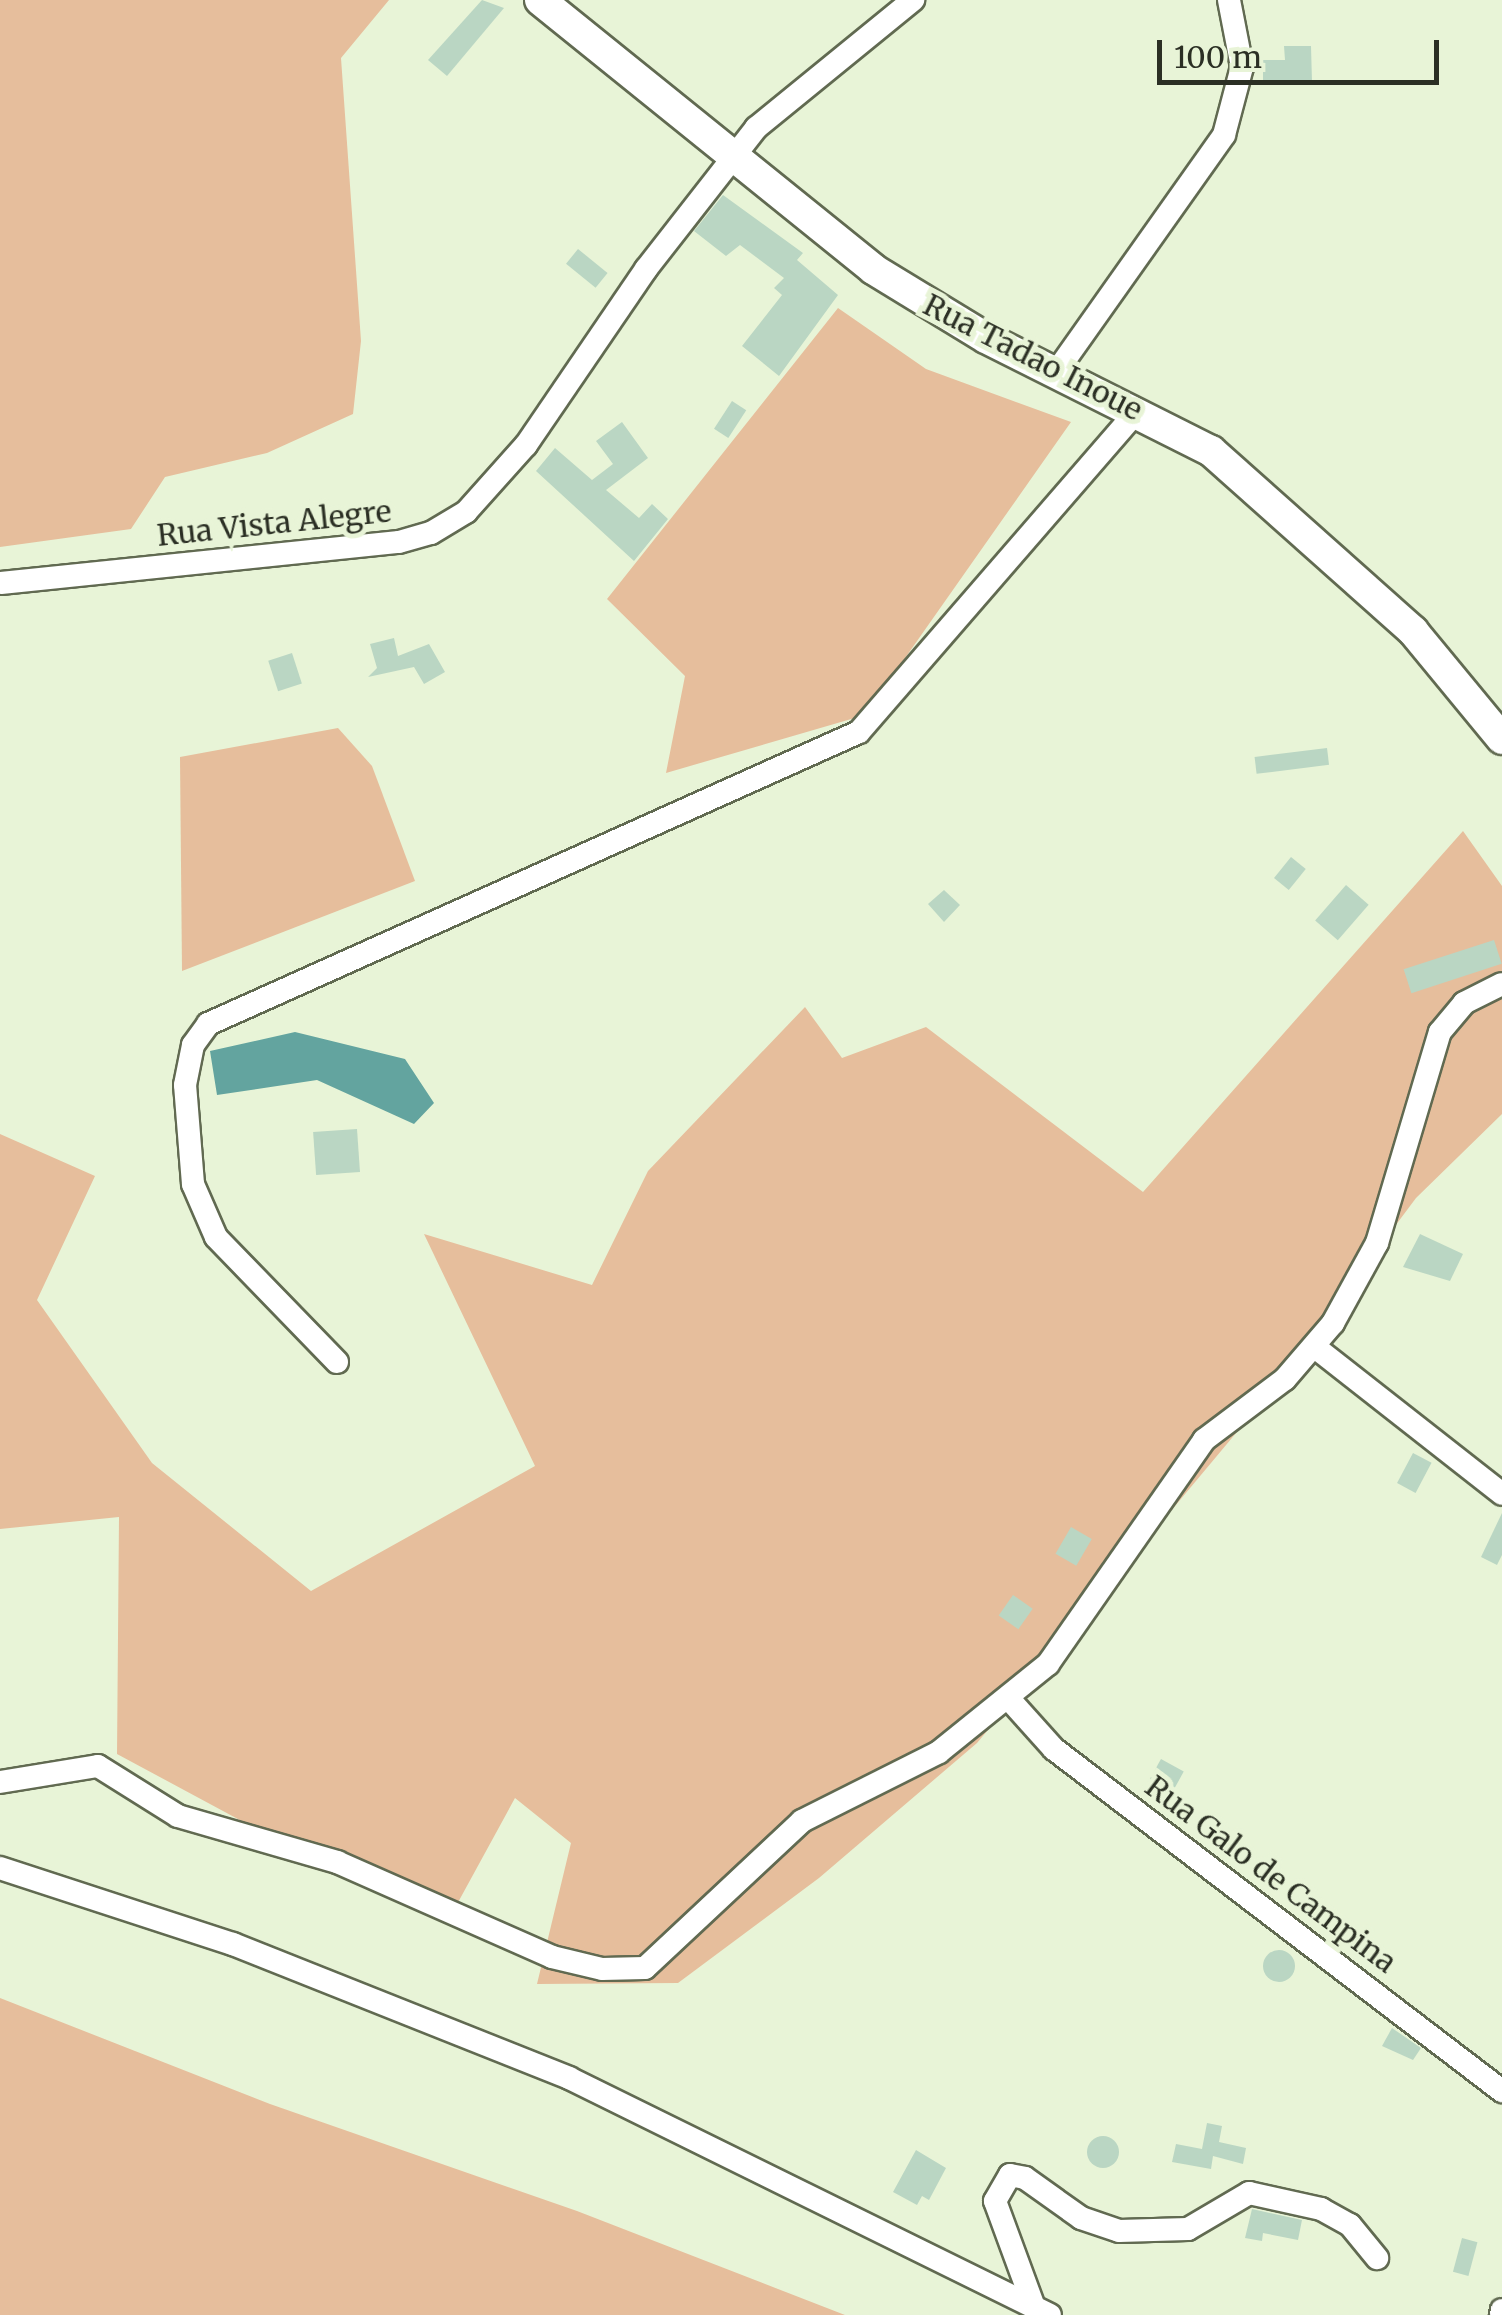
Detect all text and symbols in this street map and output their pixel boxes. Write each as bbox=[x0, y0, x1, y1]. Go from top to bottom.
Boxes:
scale bar bbox=[1162, 20, 1444, 82]
text: 100 m bbox=[1174, 38, 1262, 76]
street label: Rua Tadao Inoue bbox=[918, 286, 1148, 428]
street label: Rua Vista Alegre bbox=[155, 493, 393, 553]
street label: Rua Galo de Campina bbox=[1139, 1768, 1403, 1980]

